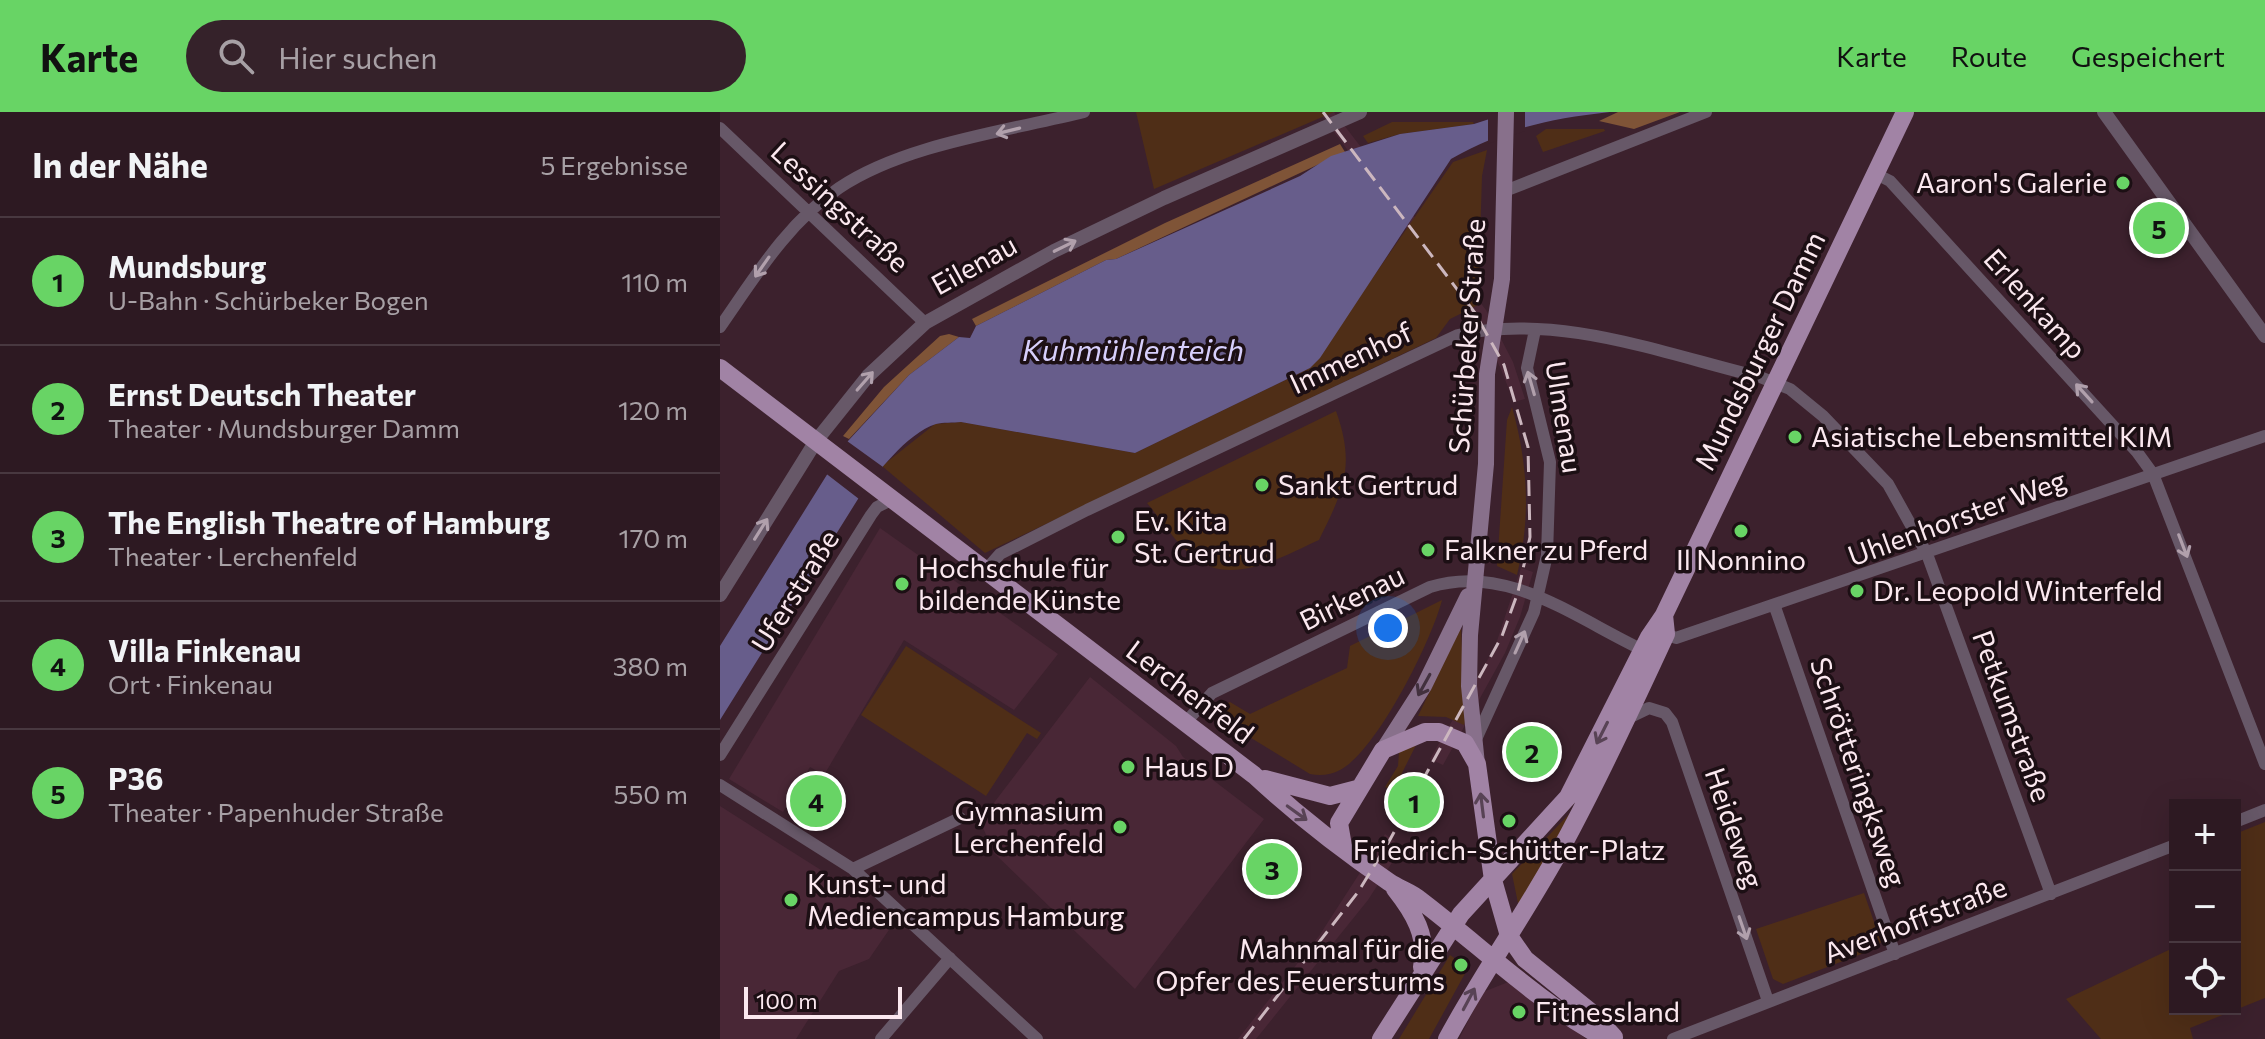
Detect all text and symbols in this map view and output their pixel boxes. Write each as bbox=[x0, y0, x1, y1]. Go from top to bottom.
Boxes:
search box bbox=[186, 20, 746, 92]
text: Karte bbox=[40, 33, 138, 80]
icon: search bbox=[214, 34, 258, 78]
text: Hier suchen bbox=[278, 38, 437, 75]
text: Karte bbox=[1836, 39, 1907, 73]
text: Route bbox=[1951, 39, 2027, 73]
text: Gespeichert bbox=[2071, 39, 2225, 73]
one-way arrow bbox=[996, 124, 1022, 139]
street label: Lessingstraße bbox=[765, 134, 917, 279]
text: In der Nähe bbox=[32, 143, 208, 185]
text: 5 Ergebnisse bbox=[540, 149, 688, 180]
place label: Aaron's Galerie bbox=[1916, 165, 2107, 199]
marker: Aaron's Galerie bbox=[2114, 174, 2132, 192]
pin: 5 bbox=[2133, 198, 2185, 258]
street label: Schürbeker Straße bbox=[1441, 217, 1491, 454]
street label: Mundsburger Damm bbox=[1687, 226, 1832, 475]
street label: Eilenau bbox=[925, 227, 1022, 301]
one-way arrow bbox=[1053, 237, 1077, 253]
street label: Erlenkamp bbox=[1977, 241, 2094, 365]
text: Mundsburg bbox=[108, 247, 266, 284]
one-way arrow bbox=[754, 255, 770, 277]
text: 1 bbox=[52, 266, 64, 297]
text: 110 m bbox=[621, 266, 688, 297]
text: U-Bahn · Schürbeker Bogen bbox=[108, 284, 429, 315]
street label: Immenhof bbox=[1284, 314, 1417, 400]
water label: Kuhmühlenteich bbox=[1022, 330, 1244, 367]
street label: Ulmenau bbox=[1539, 358, 1591, 475]
one-way arrow bbox=[1523, 370, 1538, 396]
one-way arrow bbox=[856, 371, 874, 391]
text: Ernst Deutsch Theater bbox=[108, 375, 416, 412]
one-way arrow bbox=[2076, 384, 2094, 404]
text: 2 bbox=[51, 394, 65, 425]
text: 120 m bbox=[618, 394, 688, 425]
text: Theater · Mundsburger Damm bbox=[108, 412, 460, 443]
place label: Asiatische Lebensmittel KIM bbox=[1811, 419, 2172, 453]
marker: Asiatische Lebensmittel KIM bbox=[1786, 428, 1804, 446]
street label: Uhlenhorster Weg bbox=[1843, 462, 2070, 572]
place label: Sankt Gertrud bbox=[1278, 467, 1458, 501]
marker: Sankt Gertrud bbox=[1253, 476, 1271, 494]
text: The English Theatre of Hamburg bbox=[108, 503, 550, 540]
place label: Ev. Kita St. Gertrud bbox=[1134, 503, 1275, 569]
one-way arrow bbox=[754, 518, 770, 541]
text: 3 bbox=[50, 522, 66, 553]
text: 170 m bbox=[619, 522, 688, 553]
marker: Il Nonnino bbox=[1732, 522, 1750, 540]
street label: Uferstraße bbox=[743, 523, 845, 658]
marker: Ev. Kita St. Gertrud bbox=[1109, 528, 1127, 546]
place label: Falkner zu Pferd bbox=[1444, 532, 1648, 566]
one-way arrow bbox=[2177, 533, 2191, 558]
text: Theater · Lerchenfeld bbox=[108, 540, 357, 571]
marker: Falkner zu Pferd bbox=[1419, 541, 1437, 559]
place label: Il Nonnino bbox=[1676, 542, 1806, 576]
place label: Hochschule für bildende Künste bbox=[918, 550, 1121, 616]
street label: Birkenau bbox=[1294, 557, 1409, 637]
place label: Dr. Leopold Winterfeld bbox=[1873, 573, 2162, 607]
marker: Hochschule für bildende Künste bbox=[893, 575, 911, 593]
marker: Dr. Leopold Winterfeld bbox=[1848, 582, 1866, 600]
your location bbox=[1368, 608, 1408, 648]
street label: Petkumstraße bbox=[1966, 625, 2060, 806]
one-way arrow bbox=[1514, 630, 1529, 655]
text: Villa Finkenau bbox=[108, 631, 301, 668]
street label: Lerchenfeld bbox=[1120, 632, 1261, 750]
text: 4 bbox=[50, 650, 66, 681]
text: 380 m bbox=[613, 650, 688, 681]
street label: Schrötteringksweg bbox=[1804, 653, 1914, 891]
text: Ort · Finkenau bbox=[108, 668, 273, 699]
one-way arrow bbox=[1416, 672, 1431, 696]
one-way arrow bbox=[1593, 720, 1609, 744]
pin: 2 bbox=[1506, 722, 1558, 782]
place label: Haus D bbox=[1144, 749, 1234, 783]
marker: Haus D bbox=[1119, 758, 1137, 776]
text: P36 bbox=[108, 759, 163, 796]
street label: Heideweg bbox=[1698, 763, 1771, 892]
pin: 4 bbox=[790, 771, 842, 831]
pin: 1 bbox=[1388, 772, 1440, 832]
text: 5 bbox=[50, 778, 66, 809]
text: 550 m bbox=[613, 778, 688, 809]
one-way arrow bbox=[1475, 792, 1490, 819]
place label: Gymnasium Lerchenfeld bbox=[953, 793, 1104, 859]
text: Theater · Papenhuder Straße bbox=[108, 796, 444, 827]
map controls bbox=[2169, 799, 2241, 1015]
button: + bbox=[2169, 799, 2241, 871]
one-way arrow bbox=[1286, 804, 1307, 821]
marker: Friedrich-Schütter-Platz bbox=[1500, 812, 1518, 830]
marker: Gymnasium Lerchenfeld bbox=[1111, 818, 1129, 836]
place label: Friedrich-Schütter-Platz bbox=[1353, 832, 1665, 866]
pin: 3 bbox=[1246, 839, 1298, 899]
place label: Kunst- und Mediencampus Hamburg bbox=[807, 866, 1125, 932]
street label: Averhoffstraße bbox=[1818, 869, 2011, 970]
button: − bbox=[2169, 871, 2241, 943]
marker: Kunst- und Mediencampus Hamburg bbox=[782, 891, 800, 909]
one-way arrow bbox=[1736, 916, 1751, 941]
place label: Mahnmal für die Opfer des Feuersturms bbox=[1156, 931, 1445, 997]
button: locate bbox=[2169, 943, 2241, 1015]
marker: Mahnmal für die Opfer des Feuersturms bbox=[1452, 956, 1470, 974]
scale bar bbox=[744, 983, 902, 1019]
text: 100 m bbox=[756, 987, 818, 1014]
one-way arrow bbox=[1461, 987, 1477, 1011]
place label: Fitnessland bbox=[1535, 994, 1680, 1028]
marker: Fitnessland bbox=[1510, 1003, 1528, 1021]

